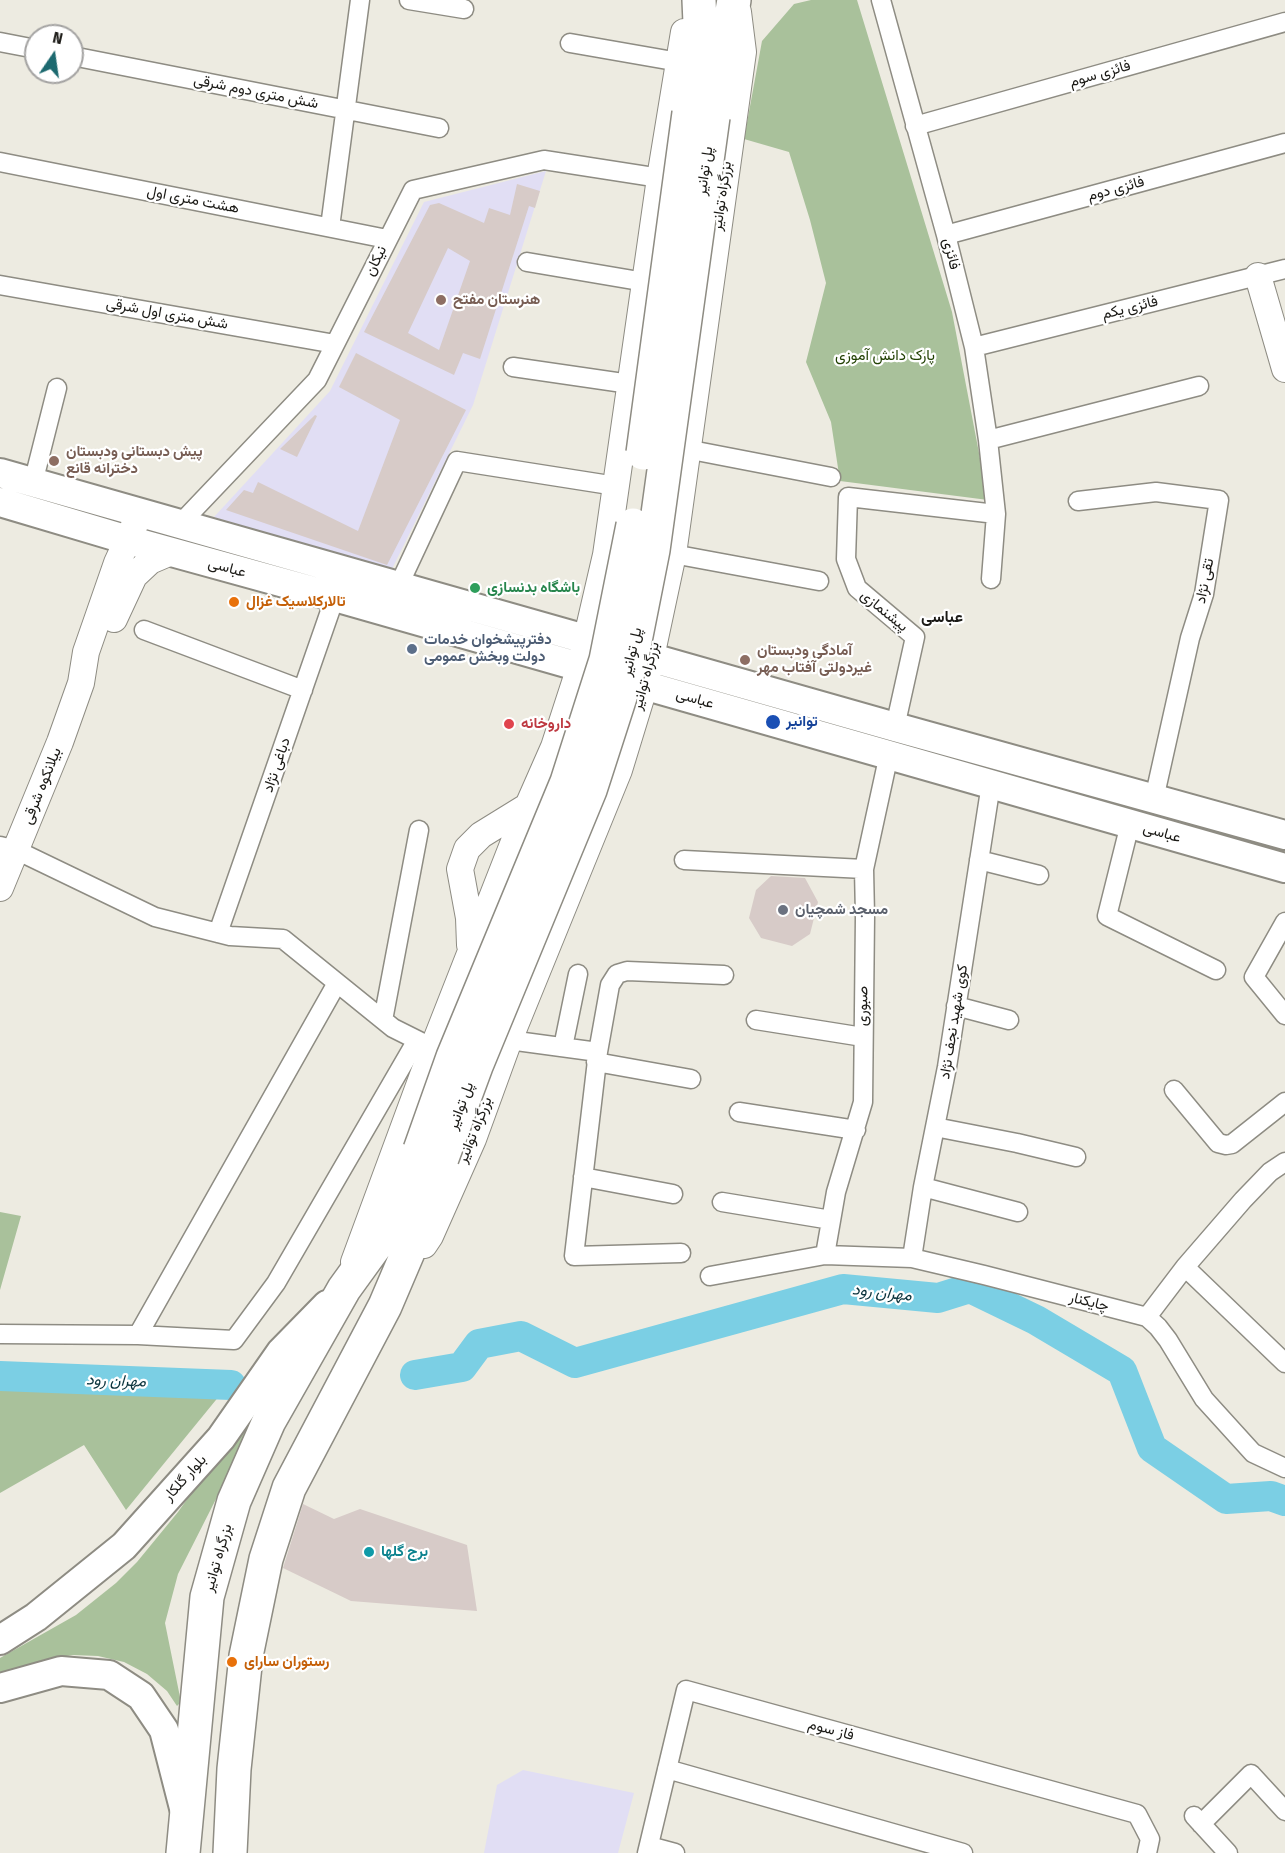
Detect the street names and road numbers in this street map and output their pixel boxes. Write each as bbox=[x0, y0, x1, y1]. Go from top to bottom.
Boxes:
street label: فائزی سوم bbox=[1067, 57, 1133, 91]
street label: شش متری دوم شرقی bbox=[192, 71, 320, 113]
street label: پل توانیر bbox=[693, 145, 717, 197]
street label: بزرگراه توانیر bbox=[708, 160, 736, 232]
street label: فائزی دوم bbox=[1086, 173, 1146, 205]
street label: هشت متری اول bbox=[145, 182, 241, 218]
street label: فائزی bbox=[938, 236, 964, 272]
street label: نیکان bbox=[361, 243, 391, 279]
street label: فائزی یکم bbox=[1100, 292, 1160, 324]
street label: شش متری اول شرقی bbox=[105, 294, 229, 334]
street label: عباسى bbox=[206, 554, 248, 582]
street label: تقی نژاد bbox=[1192, 557, 1218, 605]
street label: پیشنمازی bbox=[856, 586, 912, 636]
street label: پل توانیر bbox=[618, 626, 646, 678]
street label: بزرگراه توانیر bbox=[628, 640, 664, 712]
street label: عباسى bbox=[674, 685, 716, 713]
street label: دباغی نژاد bbox=[259, 735, 295, 795]
street label: بیلانکوه شرقی bbox=[18, 745, 66, 827]
street label: عباسى bbox=[1141, 819, 1183, 847]
street label: کوی شهید نجف نژاد bbox=[936, 963, 972, 1081]
street label: صبوری bbox=[854, 986, 872, 1026]
street label: پل توانیر bbox=[444, 1080, 478, 1132]
street label: بزرگراه توانیر bbox=[454, 1094, 496, 1166]
street label: چایکنار bbox=[1067, 1288, 1111, 1316]
street label: بلوار گلکار bbox=[160, 1451, 210, 1505]
street label: بزرگراه توانیر bbox=[200, 1522, 236, 1594]
street label: فاز سوم bbox=[806, 1715, 856, 1745]

